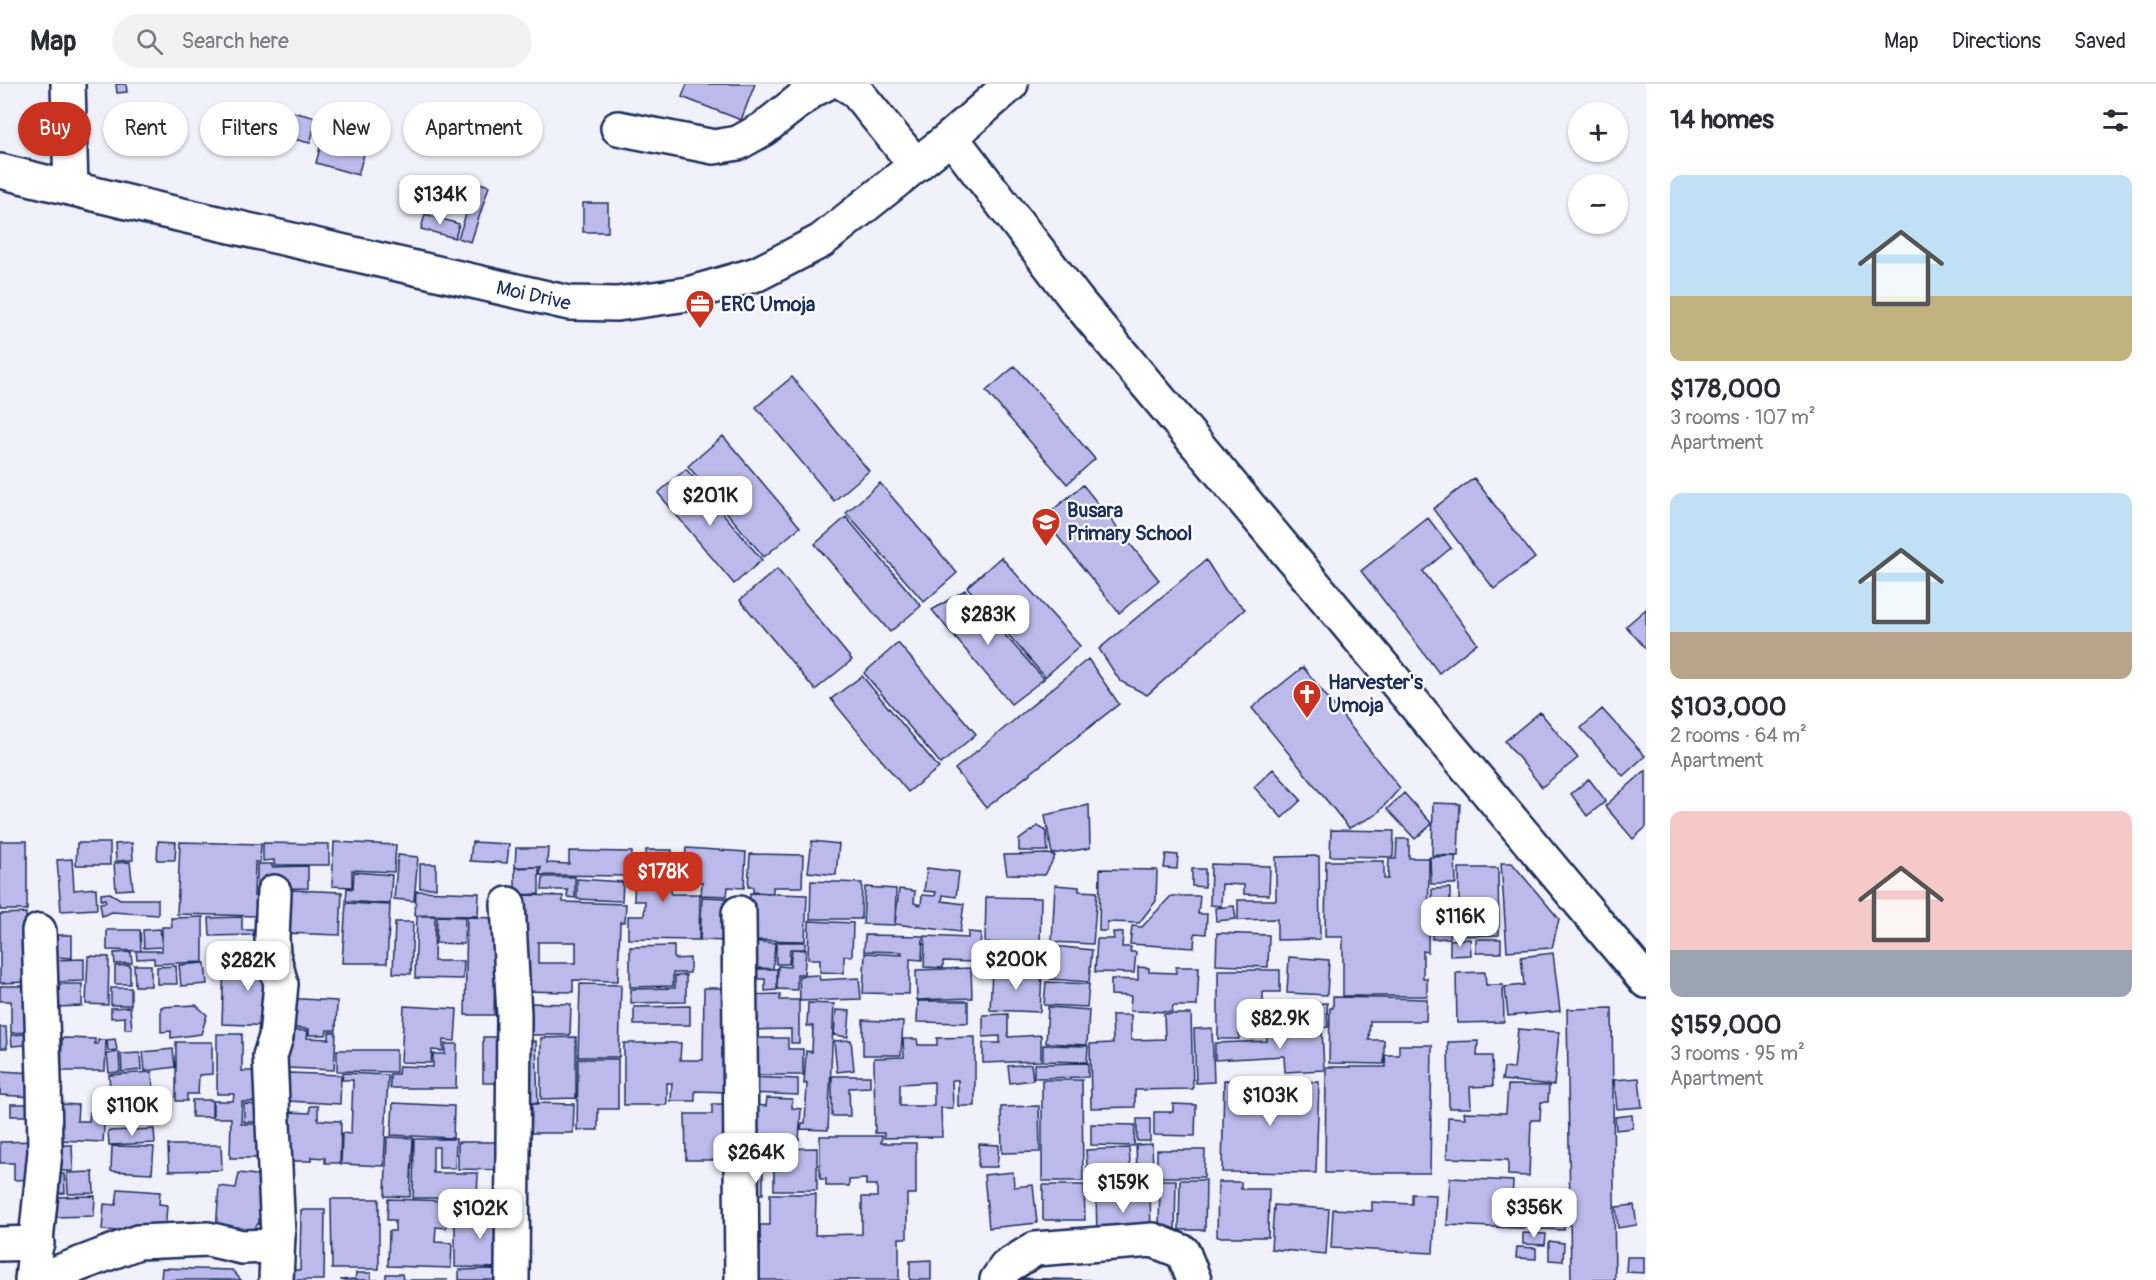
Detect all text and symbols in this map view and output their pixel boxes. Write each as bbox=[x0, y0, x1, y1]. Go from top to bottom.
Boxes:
search box bbox=[112, 14, 532, 68]
text: Map bbox=[30, 24, 76, 59]
icon: search bbox=[133, 25, 166, 58]
text: Search here bbox=[181, 27, 289, 55]
text: Map bbox=[1884, 28, 1919, 55]
text: Directions bbox=[1952, 28, 2041, 55]
text: Saved bbox=[2074, 28, 2126, 55]
chip: Buy bbox=[18, 102, 91, 156]
chip: Rent bbox=[103, 102, 188, 156]
chip: Filters bbox=[200, 102, 299, 156]
chip: New bbox=[311, 102, 391, 156]
chip: Apartment bbox=[403, 102, 543, 156]
map controls bbox=[1568, 102, 1628, 234]
button: + bbox=[1568, 102, 1628, 162]
text: 14 homes bbox=[1670, 104, 1774, 136]
icon: filters bbox=[2099, 104, 2132, 137]
button: − bbox=[1568, 174, 1628, 234]
pin: $134K bbox=[398, 175, 482, 226]
text: $134K bbox=[413, 182, 467, 207]
icon: home bbox=[1847, 214, 1955, 322]
street label: Moi Drive bbox=[494, 274, 574, 316]
office icon: ERC Umoja bbox=[684, 288, 716, 330]
place label: ERC Umoja bbox=[721, 292, 815, 317]
text: $178,000 bbox=[1670, 373, 1781, 405]
text: 3 rooms · 107 m² bbox=[1670, 405, 1816, 430]
text: Apartment bbox=[1670, 430, 1763, 455]
pin: $201K bbox=[668, 476, 752, 527]
text: $201K bbox=[682, 483, 738, 508]
place label: Busara Primary School bbox=[1067, 498, 1192, 546]
school or university icon: Busara Primary School bbox=[1030, 506, 1062, 548]
icon: home bbox=[1847, 532, 1955, 640]
pin: $283K bbox=[946, 595, 1030, 646]
text: $283K bbox=[960, 602, 1016, 627]
place label: Harvester's Umoja bbox=[1328, 670, 1423, 718]
church icon: Harvester's Umoja bbox=[1291, 678, 1323, 720]
text: $103,000 bbox=[1670, 691, 1786, 723]
text: 2 rooms · 64 m² bbox=[1670, 723, 1807, 748]
text: Apartment bbox=[1670, 748, 1763, 773]
icon: home bbox=[1847, 850, 1955, 958]
pin: $178K bbox=[621, 852, 705, 903]
text: $178K bbox=[637, 859, 689, 884]
pin: $116K bbox=[1418, 897, 1502, 948]
text: $116K bbox=[1435, 904, 1485, 929]
pin: $200K bbox=[974, 940, 1058, 991]
pin: $282K bbox=[206, 941, 290, 992]
text: $200K bbox=[985, 947, 1047, 972]
text: $282K bbox=[220, 948, 276, 973]
pin: $82.9K bbox=[1231, 999, 1329, 1050]
text: $82.9K bbox=[1251, 1006, 1309, 1031]
text: $159,000 bbox=[1670, 1009, 1782, 1041]
text: 3 rooms · 95 m² bbox=[1670, 1041, 1805, 1066]
text: Apartment bbox=[1670, 1066, 1763, 1091]
pin: $103K bbox=[1228, 1076, 1312, 1127]
text: $103K bbox=[1242, 1083, 1298, 1108]
pin: $110K bbox=[90, 1086, 174, 1137]
text: $110K bbox=[106, 1093, 158, 1118]
pin: $264K bbox=[714, 1133, 798, 1184]
text: $264K bbox=[727, 1140, 785, 1165]
pin: $159K bbox=[1081, 1163, 1165, 1214]
text: $159K bbox=[1097, 1170, 1149, 1195]
pin: $356K bbox=[1492, 1188, 1576, 1239]
pin: $102K bbox=[438, 1189, 522, 1240]
text: $356K bbox=[1506, 1195, 1562, 1220]
text: $102K bbox=[452, 1196, 508, 1221]

